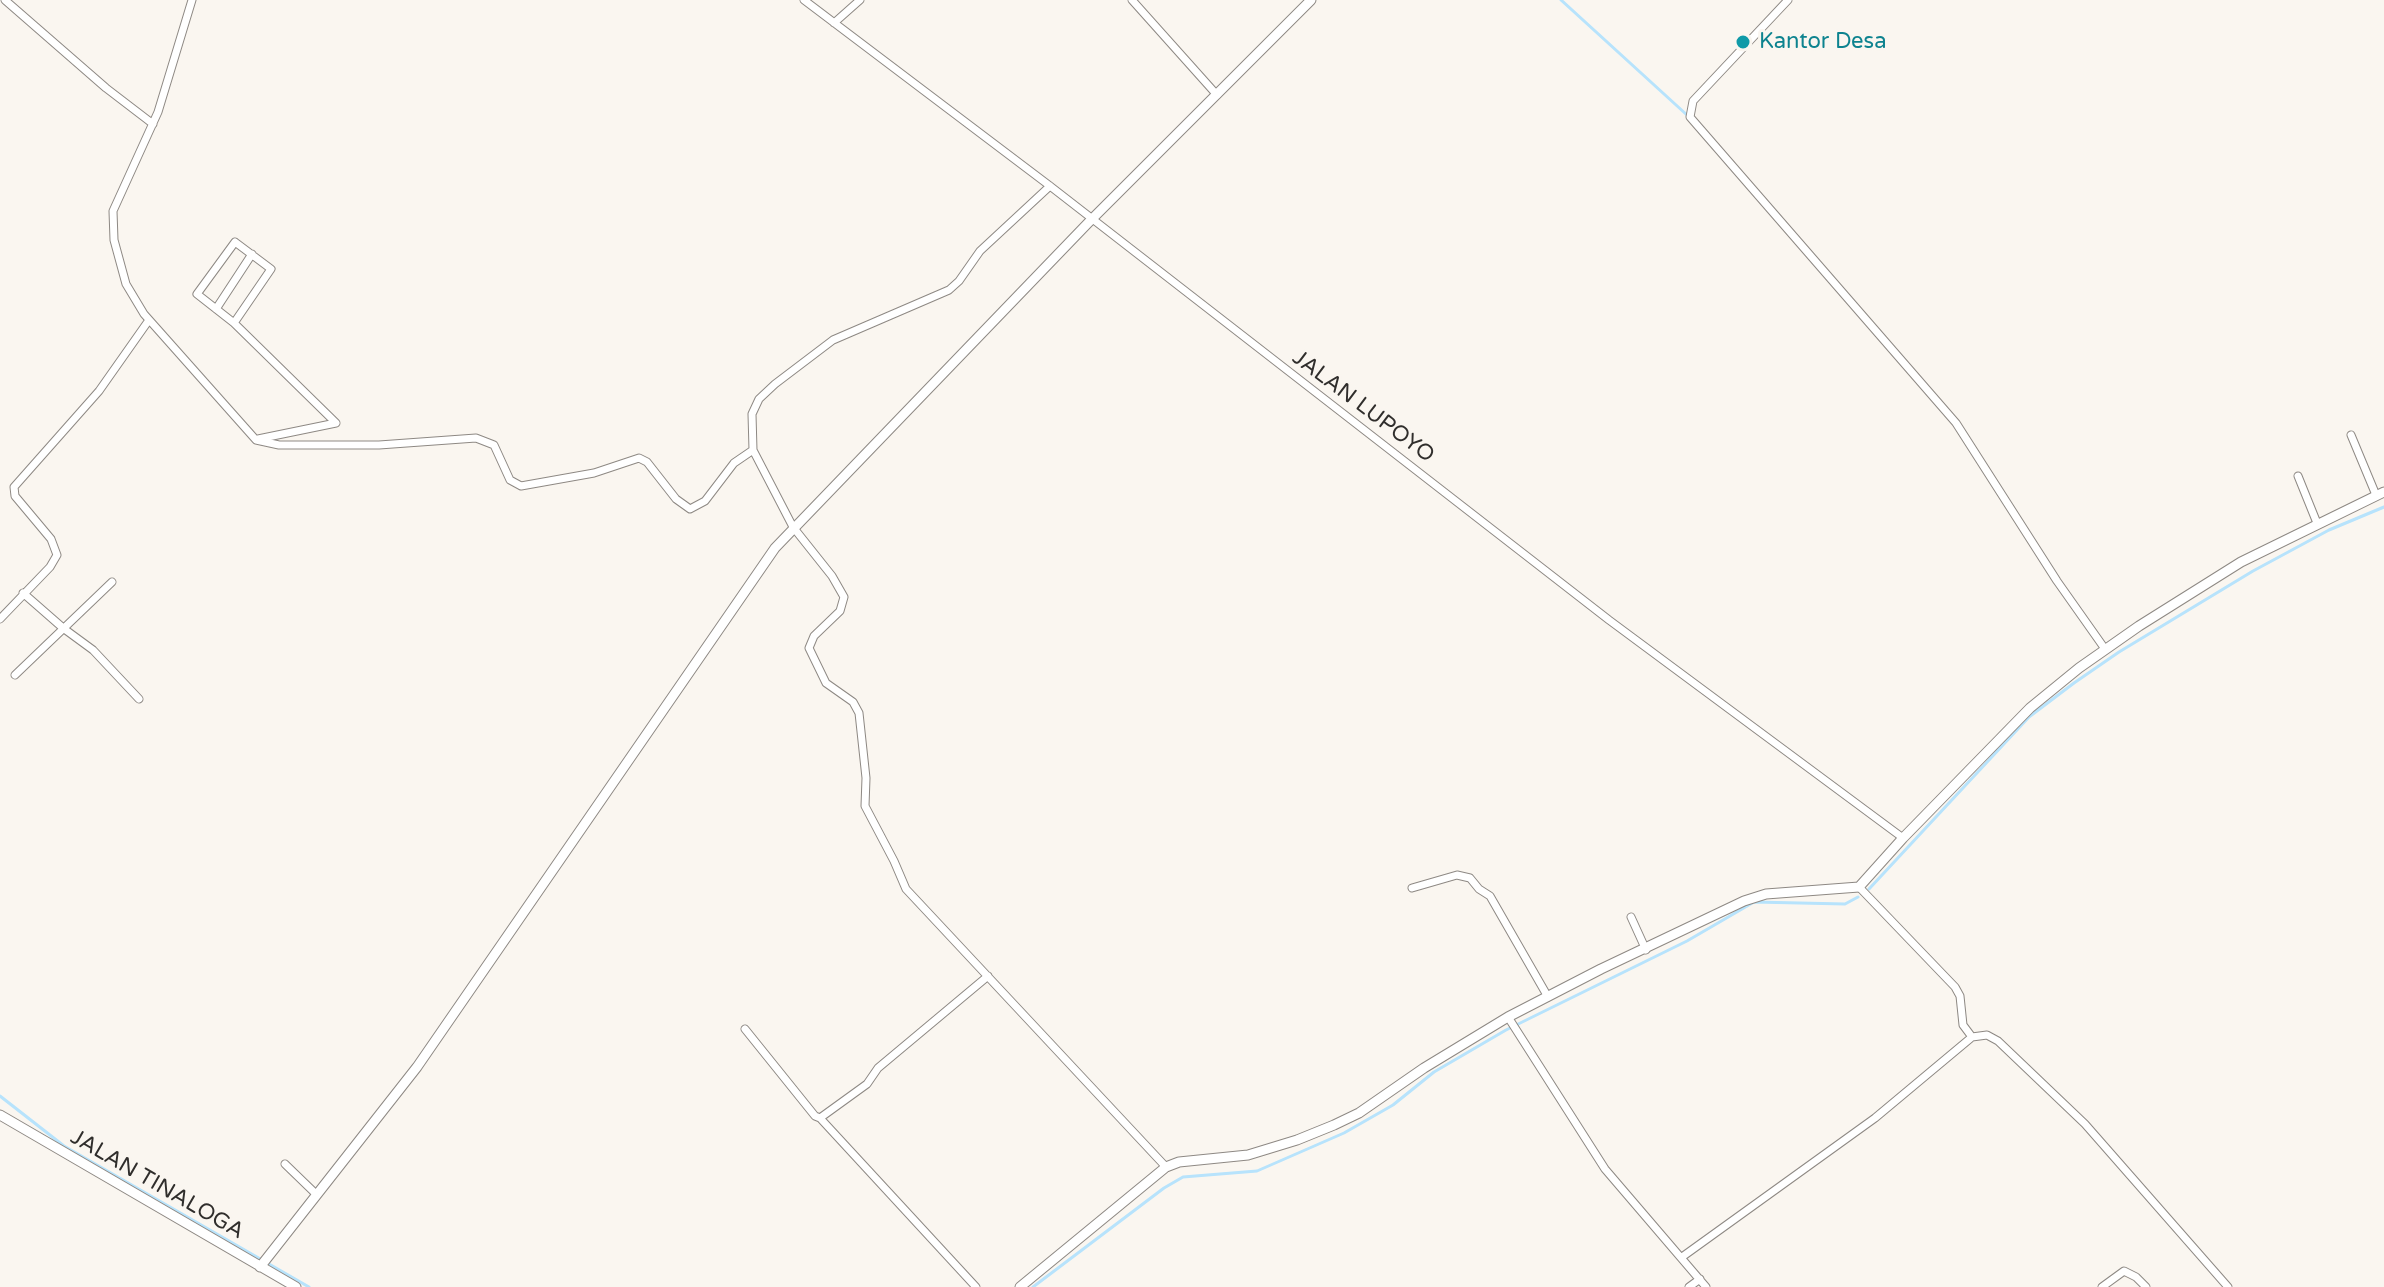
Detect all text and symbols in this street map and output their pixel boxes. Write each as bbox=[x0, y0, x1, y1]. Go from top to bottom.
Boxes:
place label: Kantor Desa bbox=[1759, 29, 1886, 55]
marker: Kantor Desa bbox=[1734, 33, 1752, 51]
street label: JALAN LUPOYO bbox=[1287, 345, 1439, 469]
street label: JALAN TINALOGA bbox=[66, 1125, 248, 1245]

